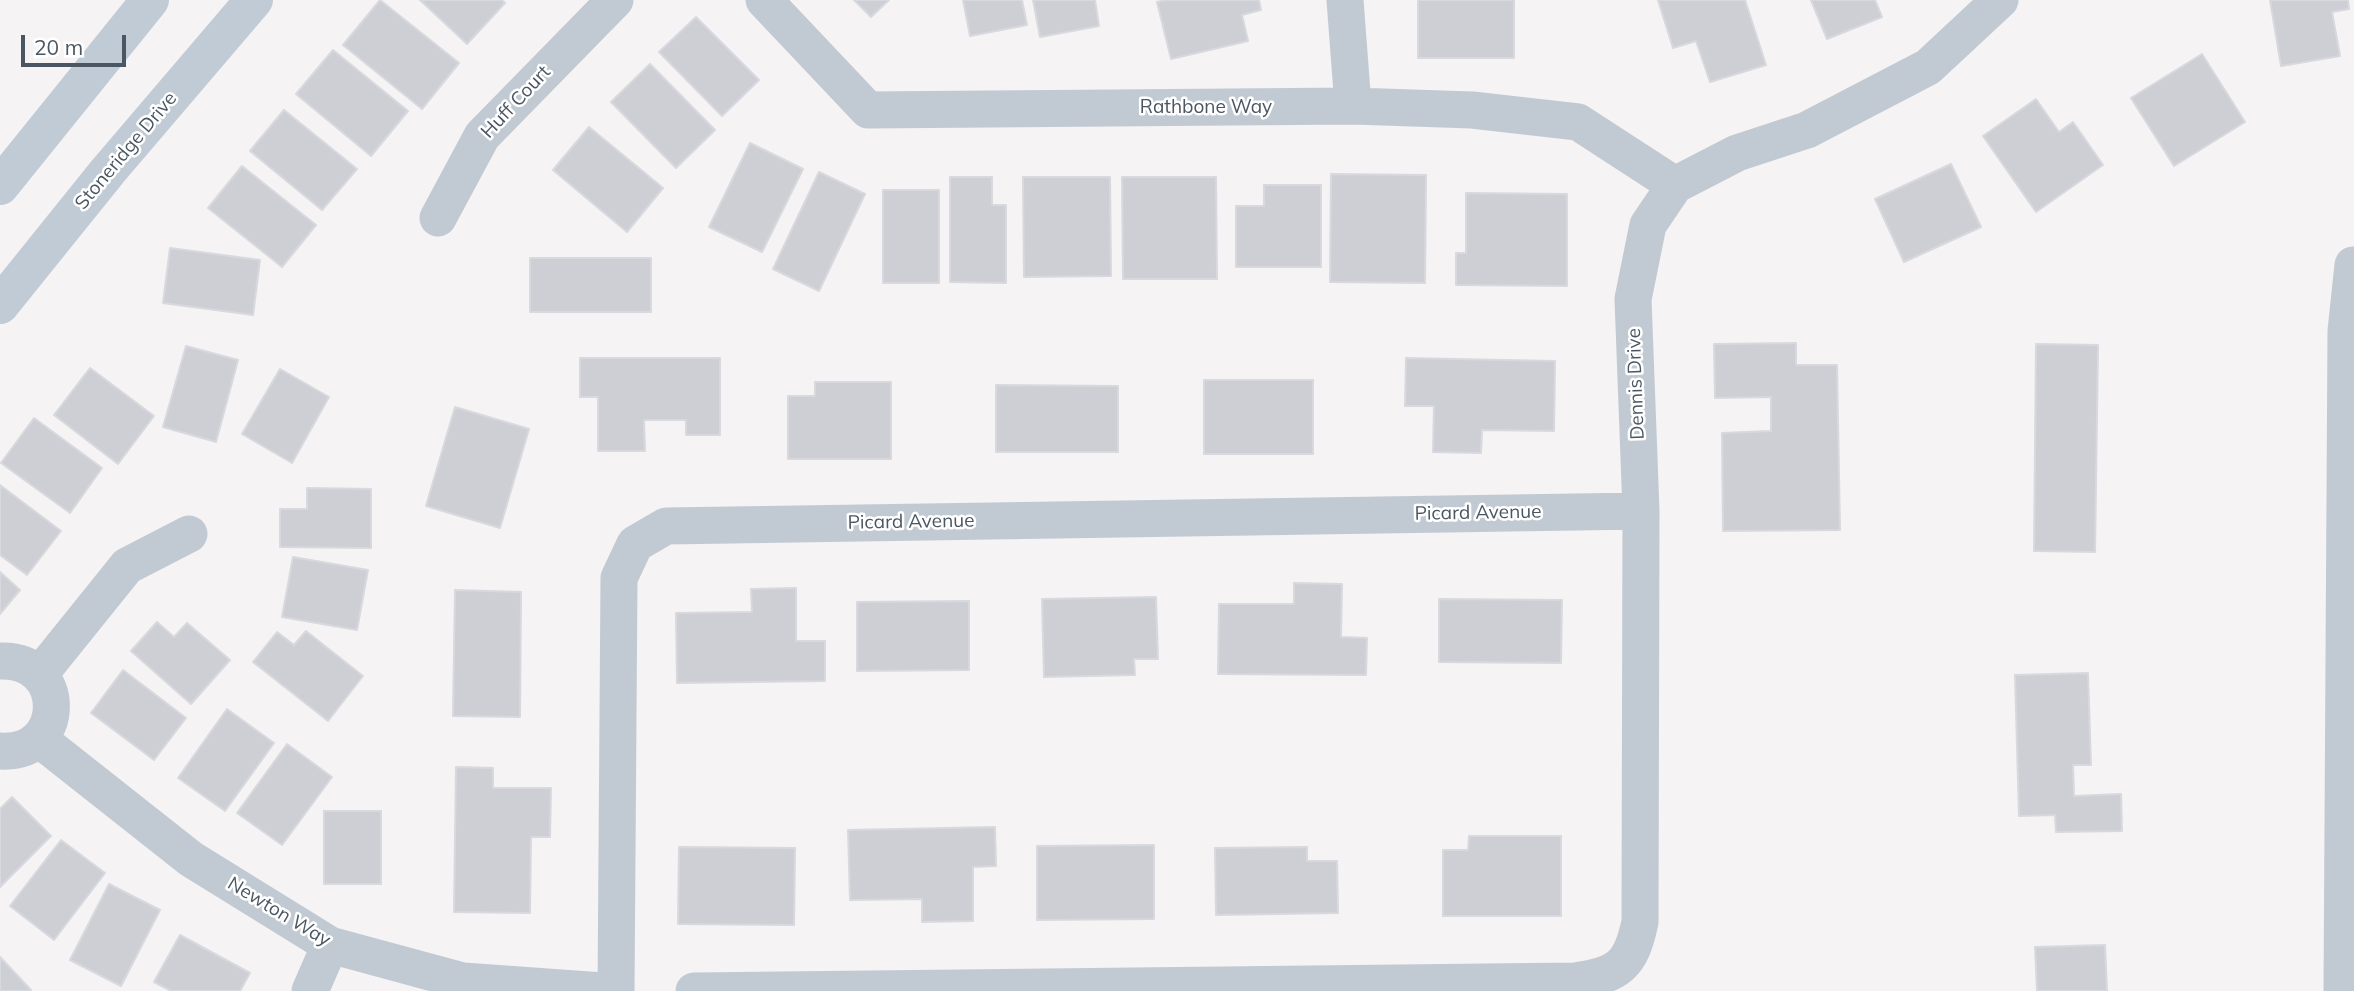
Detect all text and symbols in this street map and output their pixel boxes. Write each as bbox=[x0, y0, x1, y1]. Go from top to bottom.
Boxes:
scale bar bbox=[24, 21, 130, 65]
text: 20 m bbox=[34, 34, 83, 60]
street label: Huff Court bbox=[477, 61, 555, 143]
street label: Stoneridge Drive bbox=[70, 88, 182, 214]
street label: Rathbone Way bbox=[1140, 96, 1272, 118]
street label: Dennis Drive bbox=[1623, 328, 1649, 440]
street label: Picard Avenue bbox=[1414, 500, 1542, 526]
street label: Picard Avenue bbox=[847, 509, 975, 535]
street label: Newton Way bbox=[223, 872, 335, 952]

